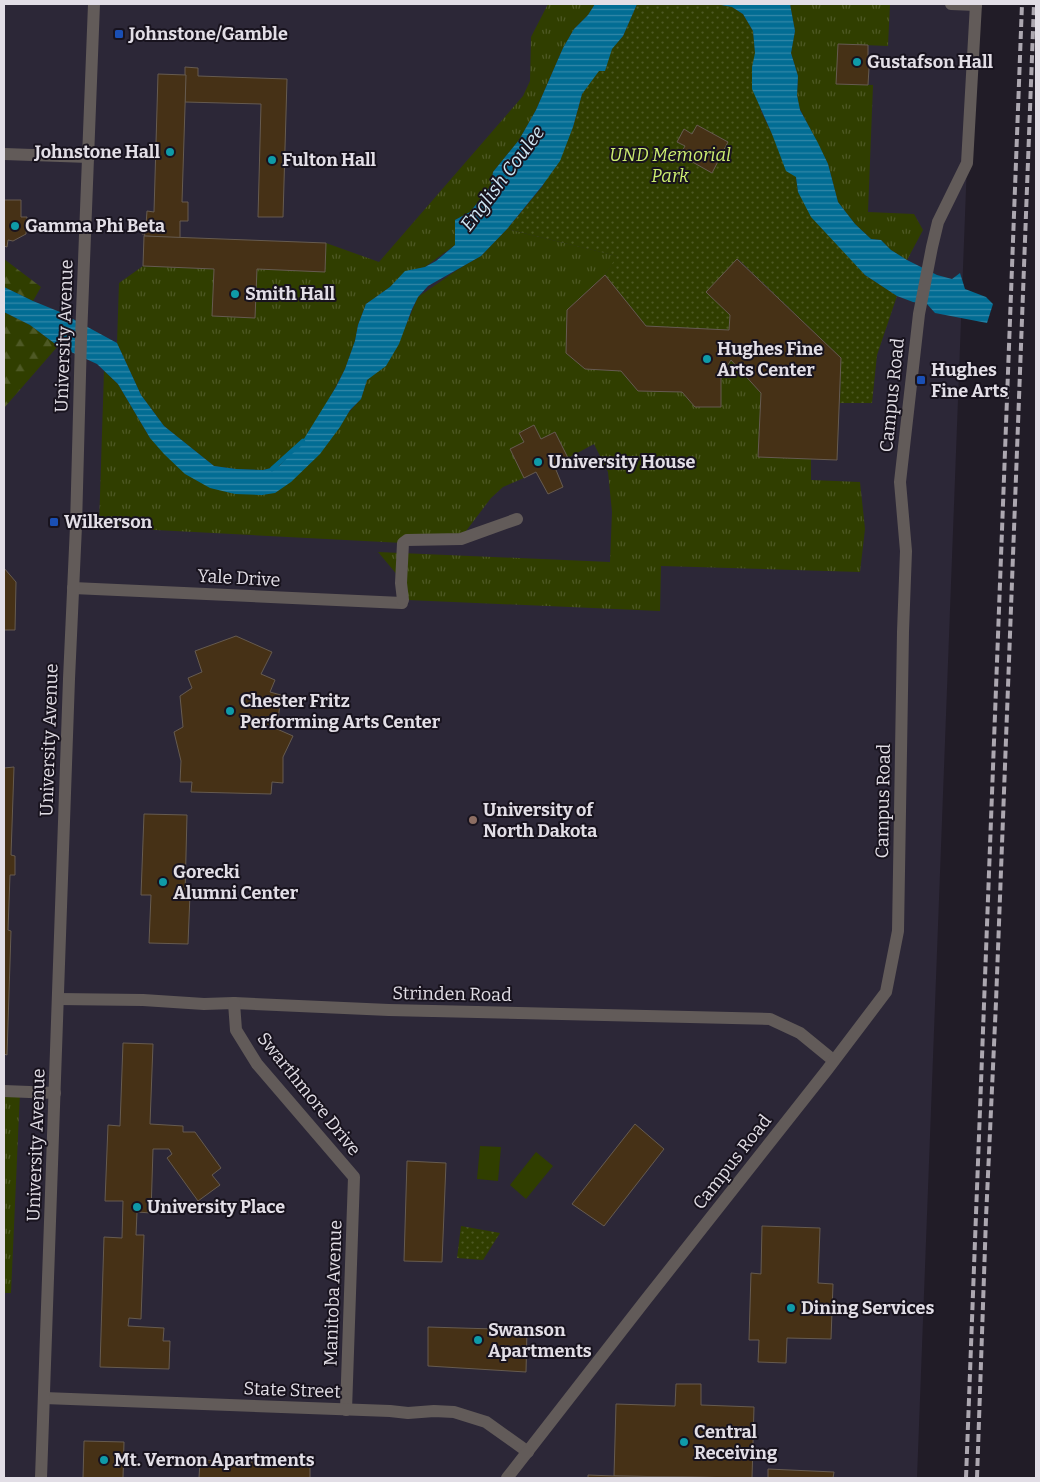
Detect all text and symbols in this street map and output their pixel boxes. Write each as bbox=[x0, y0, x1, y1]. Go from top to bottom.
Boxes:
place label: Johnstone/Gamble bbox=[128, 23, 288, 45]
marker: Johnstone/Gamble bbox=[113, 28, 125, 40]
place label: Gustafson Hall bbox=[867, 51, 993, 73]
marker: Gustafson Hall bbox=[851, 56, 863, 68]
water label: English Coulee bbox=[455, 121, 550, 235]
place label: Johnstone Hall bbox=[34, 141, 160, 163]
park label: UND Memorial Park bbox=[609, 144, 731, 187]
marker: Johnstone Hall bbox=[164, 146, 176, 158]
place label: Fulton Hall bbox=[282, 149, 377, 171]
marker: Fulton Hall bbox=[266, 154, 278, 166]
place label: Gamma Phi Beta bbox=[25, 215, 165, 237]
marker: Gamma Phi Beta bbox=[9, 220, 21, 232]
street label: University Avenue bbox=[50, 259, 78, 413]
place label: Smith Hall bbox=[245, 283, 336, 305]
marker: Smith Hall bbox=[229, 288, 241, 300]
street label: Campus Road bbox=[875, 337, 909, 453]
place label: Hughes Fine Arts Center bbox=[717, 338, 823, 381]
marker: Hughes Fine Arts Center bbox=[701, 353, 713, 365]
place label: Hughes Fine Arts bbox=[931, 359, 1008, 402]
marker: Hughes Fine Arts bbox=[915, 374, 927, 386]
place label: University House bbox=[548, 451, 696, 473]
marker: University House bbox=[532, 456, 544, 468]
place label: Wilkerson bbox=[64, 511, 153, 533]
marker: Wilkerson bbox=[48, 516, 60, 528]
street label: Yale Drive bbox=[197, 565, 281, 591]
street label: University Avenue bbox=[35, 663, 63, 817]
place label: Chester Fritz Performing Arts Center bbox=[240, 690, 441, 733]
marker: Chester Fritz Performing Arts Center bbox=[224, 705, 236, 717]
street label: Campus Road bbox=[871, 743, 895, 859]
place label: University of North Dakota bbox=[483, 799, 597, 842]
marker: University of North Dakota bbox=[467, 814, 479, 826]
place label: Gorecki Alumni Center bbox=[173, 861, 299, 904]
marker: Gorecki Alumni Center bbox=[157, 876, 169, 888]
street label: Strinden Road bbox=[392, 982, 512, 1006]
street label: Swarthmore Drive bbox=[253, 1028, 365, 1160]
street label: University Avenue bbox=[22, 1068, 50, 1222]
street label: Campus Road bbox=[688, 1110, 776, 1214]
place label: University Place bbox=[147, 1196, 285, 1218]
marker: University Place bbox=[131, 1201, 143, 1213]
street label: Manitoba Avenue bbox=[319, 1220, 347, 1366]
place label: Dining Services bbox=[801, 1297, 934, 1319]
marker: Dining Services bbox=[785, 1302, 797, 1314]
place label: Swanson Apartments bbox=[488, 1319, 592, 1362]
marker: Swanson Apartments bbox=[472, 1334, 484, 1346]
street label: State Street bbox=[243, 1377, 341, 1403]
place label: Central Receiving bbox=[694, 1421, 778, 1464]
marker: Central Receiving bbox=[678, 1436, 690, 1448]
place label: Mt. Vernon Apartments bbox=[114, 1449, 315, 1471]
marker: Mt. Vernon Apartments bbox=[98, 1454, 110, 1466]

